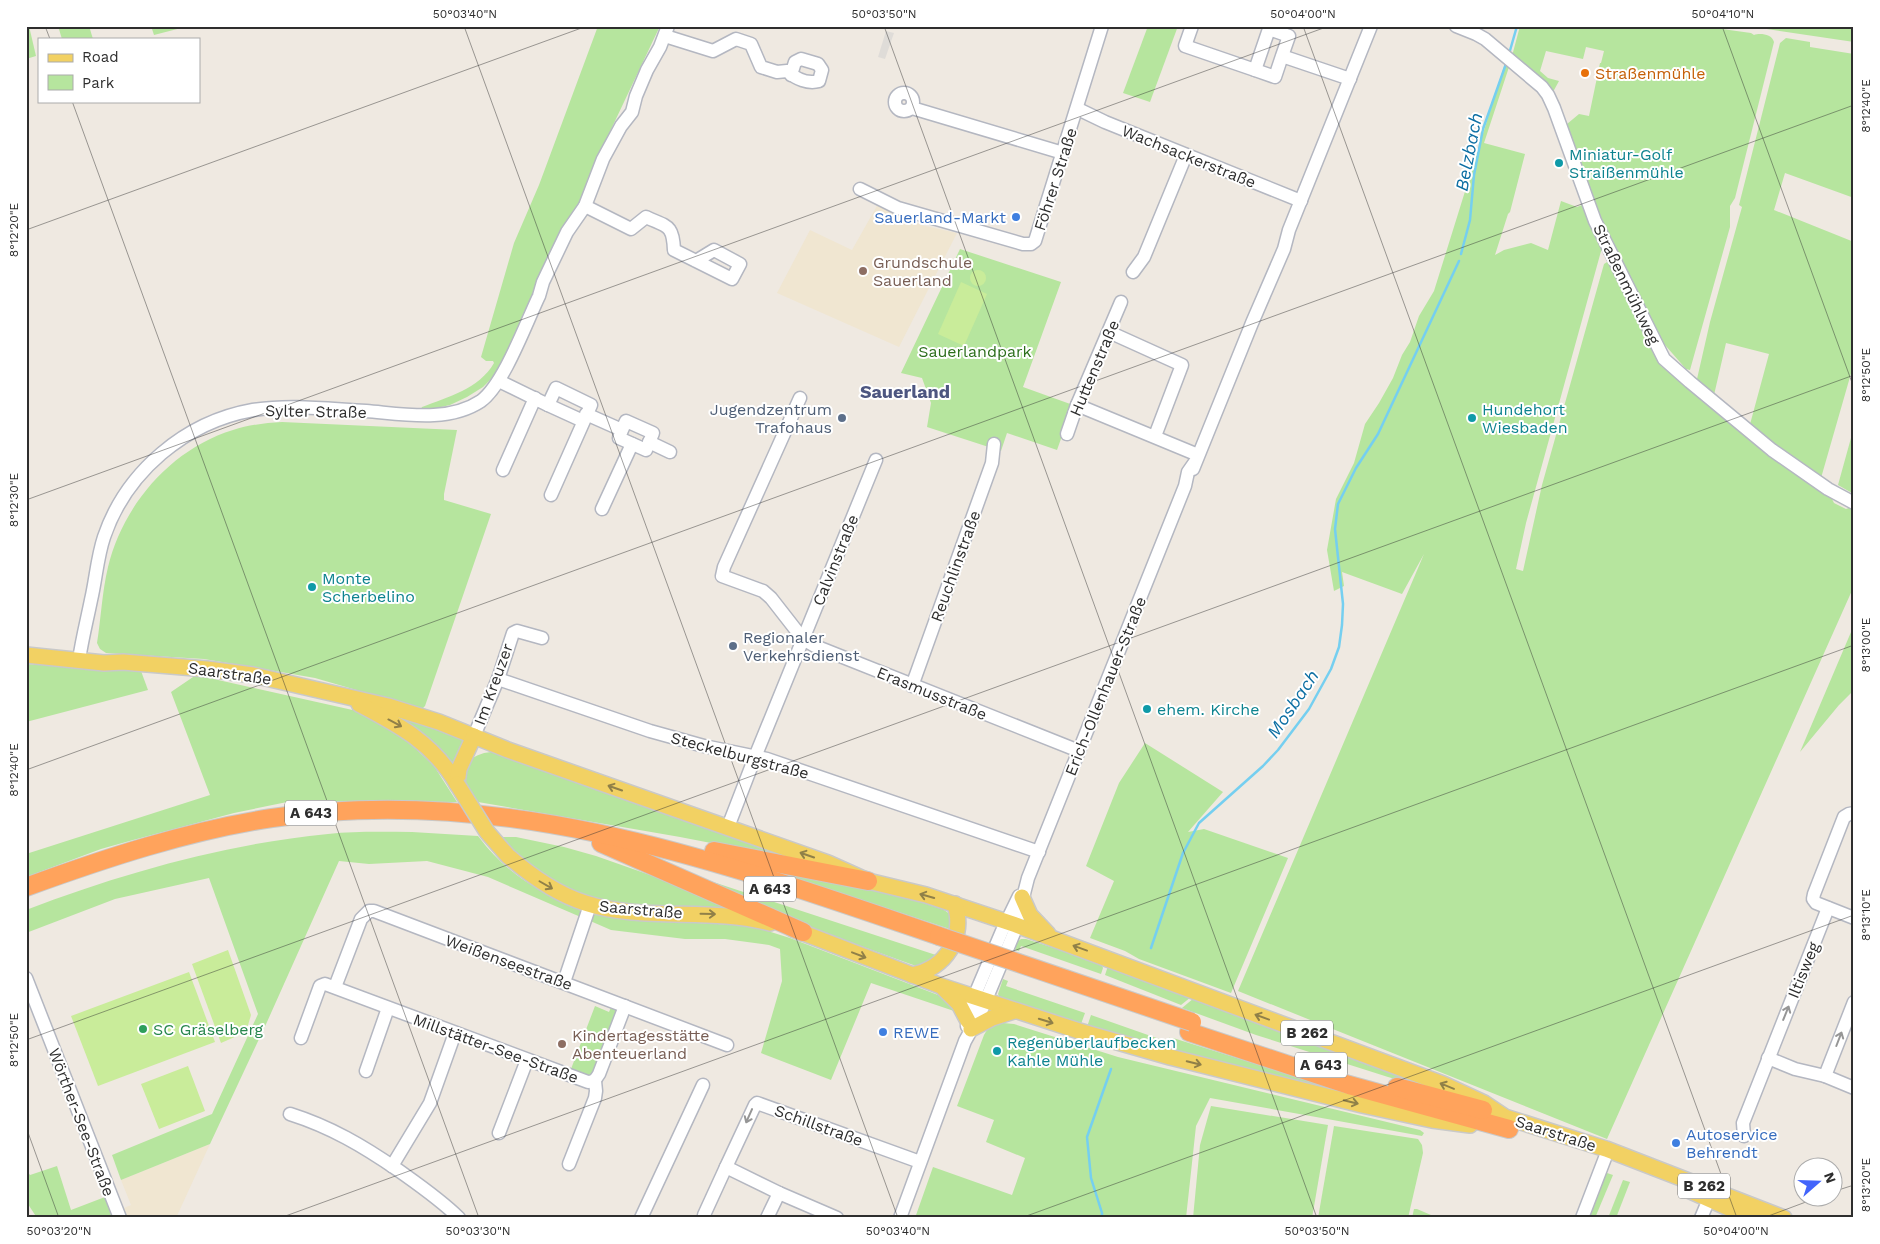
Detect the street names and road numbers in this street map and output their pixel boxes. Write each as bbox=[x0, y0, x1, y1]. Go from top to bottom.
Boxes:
street label: Wachsackerstraße bbox=[1119, 121, 1259, 192]
street label: Föhrer Straße bbox=[1030, 125, 1081, 233]
street label: Straßenmühlweg bbox=[1589, 221, 1664, 348]
street label: Huttenstraße bbox=[1066, 317, 1123, 419]
street label: Sylter Straße bbox=[265, 401, 367, 422]
street label: Reuchlinstraße bbox=[927, 508, 984, 624]
street label: Calvinstraße bbox=[809, 512, 862, 609]
street label: Erich-Ollenhauer-Straße bbox=[1061, 594, 1150, 779]
street label: Im Kreuzer bbox=[470, 640, 517, 728]
street label: Saarstraße bbox=[187, 658, 273, 689]
street label: Erasmusstraße bbox=[874, 663, 990, 724]
street label: Steckelburgstraße bbox=[669, 728, 811, 783]
road number: A 643 bbox=[285, 800, 337, 826]
road number: A 643 bbox=[744, 876, 796, 902]
street label: Saarstraße bbox=[598, 896, 684, 923]
street label: Weißenseestraße bbox=[443, 931, 575, 994]
street label: Iltisweg bbox=[1784, 939, 1824, 1001]
street label: Millstätter-See-Straße bbox=[411, 1010, 581, 1087]
road number: B 262 bbox=[1281, 1020, 1333, 1046]
street label: Wörther-See-Straße bbox=[44, 1045, 119, 1199]
road number: A 643 bbox=[1295, 1052, 1347, 1078]
street label: Schillstraße bbox=[772, 1101, 866, 1150]
street label: Saarstraße bbox=[1513, 1111, 1599, 1155]
road number: B 262 bbox=[1678, 1174, 1730, 1198]

